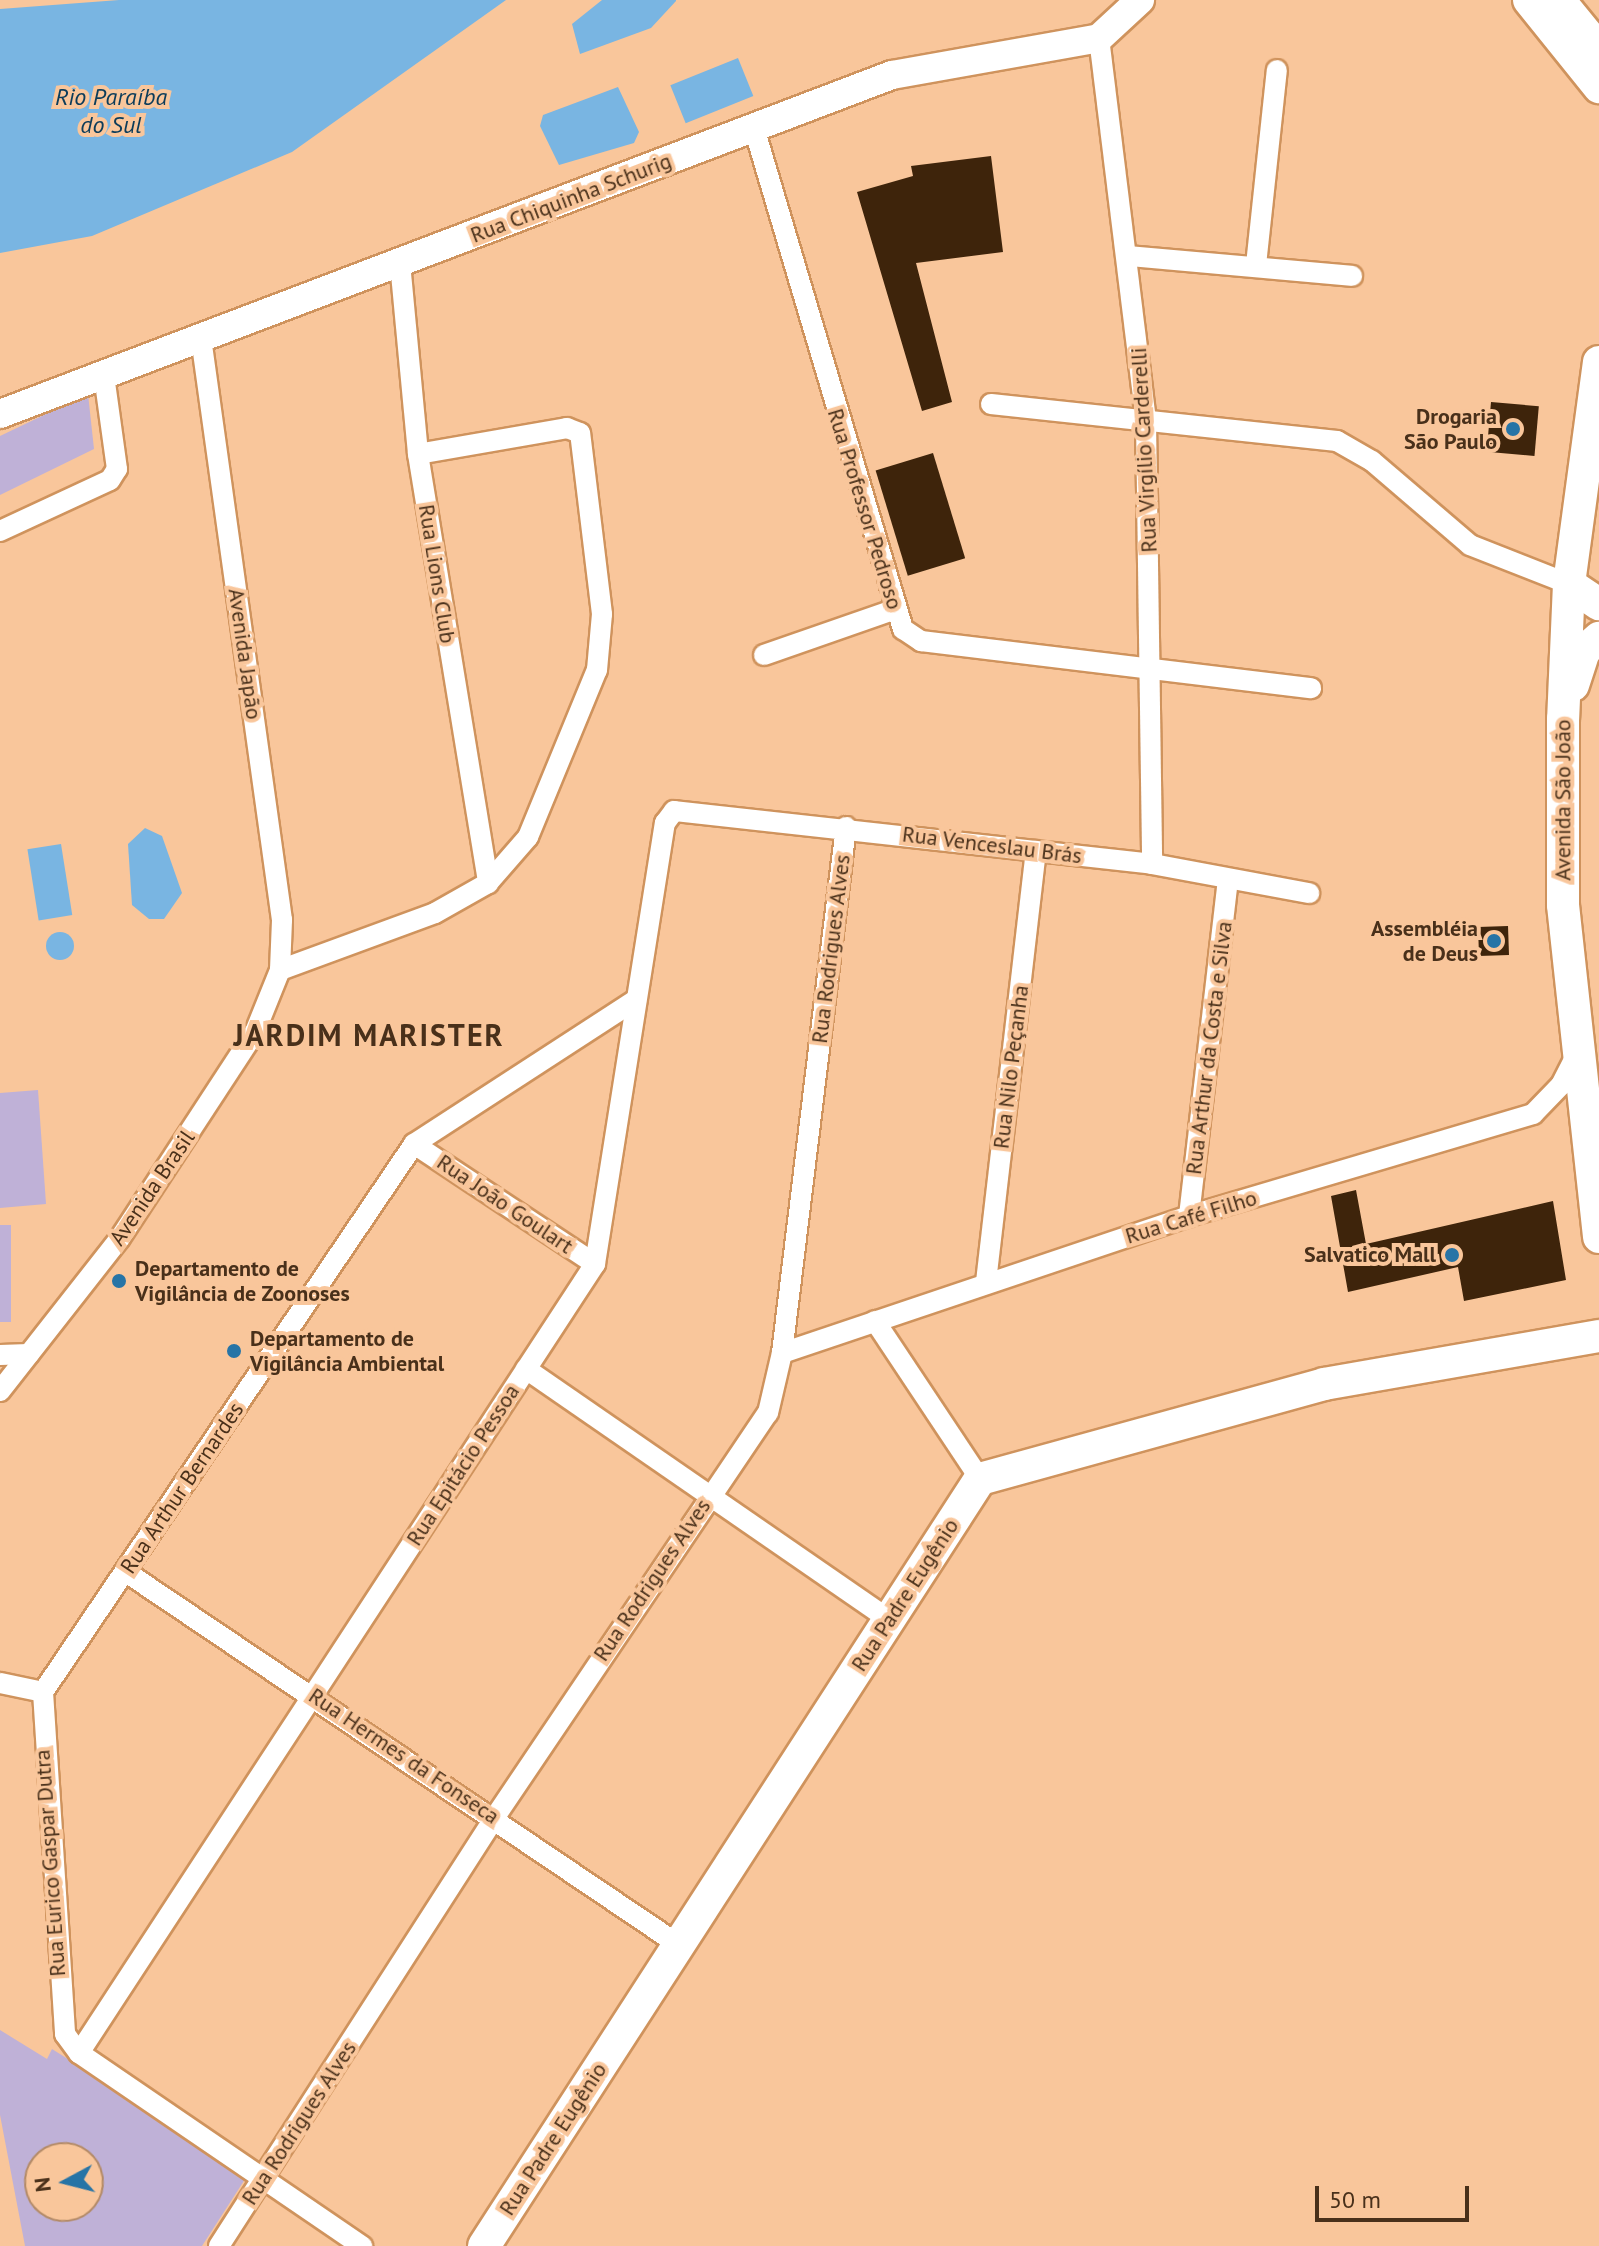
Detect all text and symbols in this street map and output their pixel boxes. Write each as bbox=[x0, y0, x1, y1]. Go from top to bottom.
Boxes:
water label: Rio Paraíba do Sul bbox=[55, 83, 167, 139]
street label: Rua Chiquinha Schurig bbox=[467, 147, 675, 249]
street label: Rua Virgílio Carderelli bbox=[1125, 346, 1163, 554]
place label: Drogaria São Paulo bbox=[1404, 403, 1497, 454]
street label: Rua Professor Pedroso bbox=[822, 405, 908, 613]
marker: Drogaria São Paulo bbox=[1504, 420, 1522, 438]
street label: Rua Lions Club bbox=[413, 503, 461, 645]
street label: Avenida Japão bbox=[223, 587, 267, 721]
street label: Avenida São João bbox=[1550, 719, 1576, 881]
street label: Rua Venceslau Brás bbox=[900, 821, 1084, 869]
street label: Rua Rodrigues Alves bbox=[806, 853, 856, 1045]
place label: Assembléia de Deus bbox=[1371, 915, 1478, 966]
street label: Rua Arthur da Costa e Silva bbox=[1180, 920, 1238, 1176]
marker: Assembléia de Deus bbox=[1485, 932, 1503, 950]
street label: Rua Nilo Peçanha bbox=[988, 984, 1034, 1150]
district label: JARDIM MARISTER bbox=[233, 1017, 505, 1053]
street label: Avenida Brasil bbox=[104, 1125, 200, 1251]
street label: Rua João Goulart bbox=[432, 1149, 578, 1259]
street label: Rua Café Filho bbox=[1122, 1185, 1260, 1249]
place label: Salvatico Mall bbox=[1304, 1242, 1436, 1268]
marker: Salvatico Mall bbox=[1443, 1246, 1461, 1264]
place label: Departamento de Vigilância de Zoonoses bbox=[135, 1255, 350, 1306]
marker: Departamento de Vigilância de Zoonoses bbox=[110, 1272, 128, 1290]
place label: Departamento de Vigilância Ambiental bbox=[250, 1325, 445, 1376]
marker: Departamento de Vigilância Ambiental bbox=[225, 1342, 243, 1360]
street label: Rua Epitácio Pessoa bbox=[401, 1379, 525, 1551]
street label: Rua Arthur Bernardes bbox=[115, 1397, 249, 1579]
street label: Rua Rodrigues Alves bbox=[588, 1494, 716, 1666]
street label: Rua Padre Eugênio bbox=[846, 1514, 964, 1676]
street label: Rua Hermes da Fonseca bbox=[304, 1682, 504, 1830]
street label: Rua Eurico Gaspar Dutra bbox=[29, 1749, 71, 1977]
street label: Rua Rodrigues Alves bbox=[236, 2036, 362, 2210]
street label: Rua Padre Eugênio bbox=[494, 2058, 612, 2220]
north arrow bbox=[24, 2142, 104, 2222]
scale bar bbox=[1319, 2170, 1473, 2220]
text: N bbox=[27, 2176, 57, 2194]
text: 50 m bbox=[1329, 2184, 1381, 2215]

